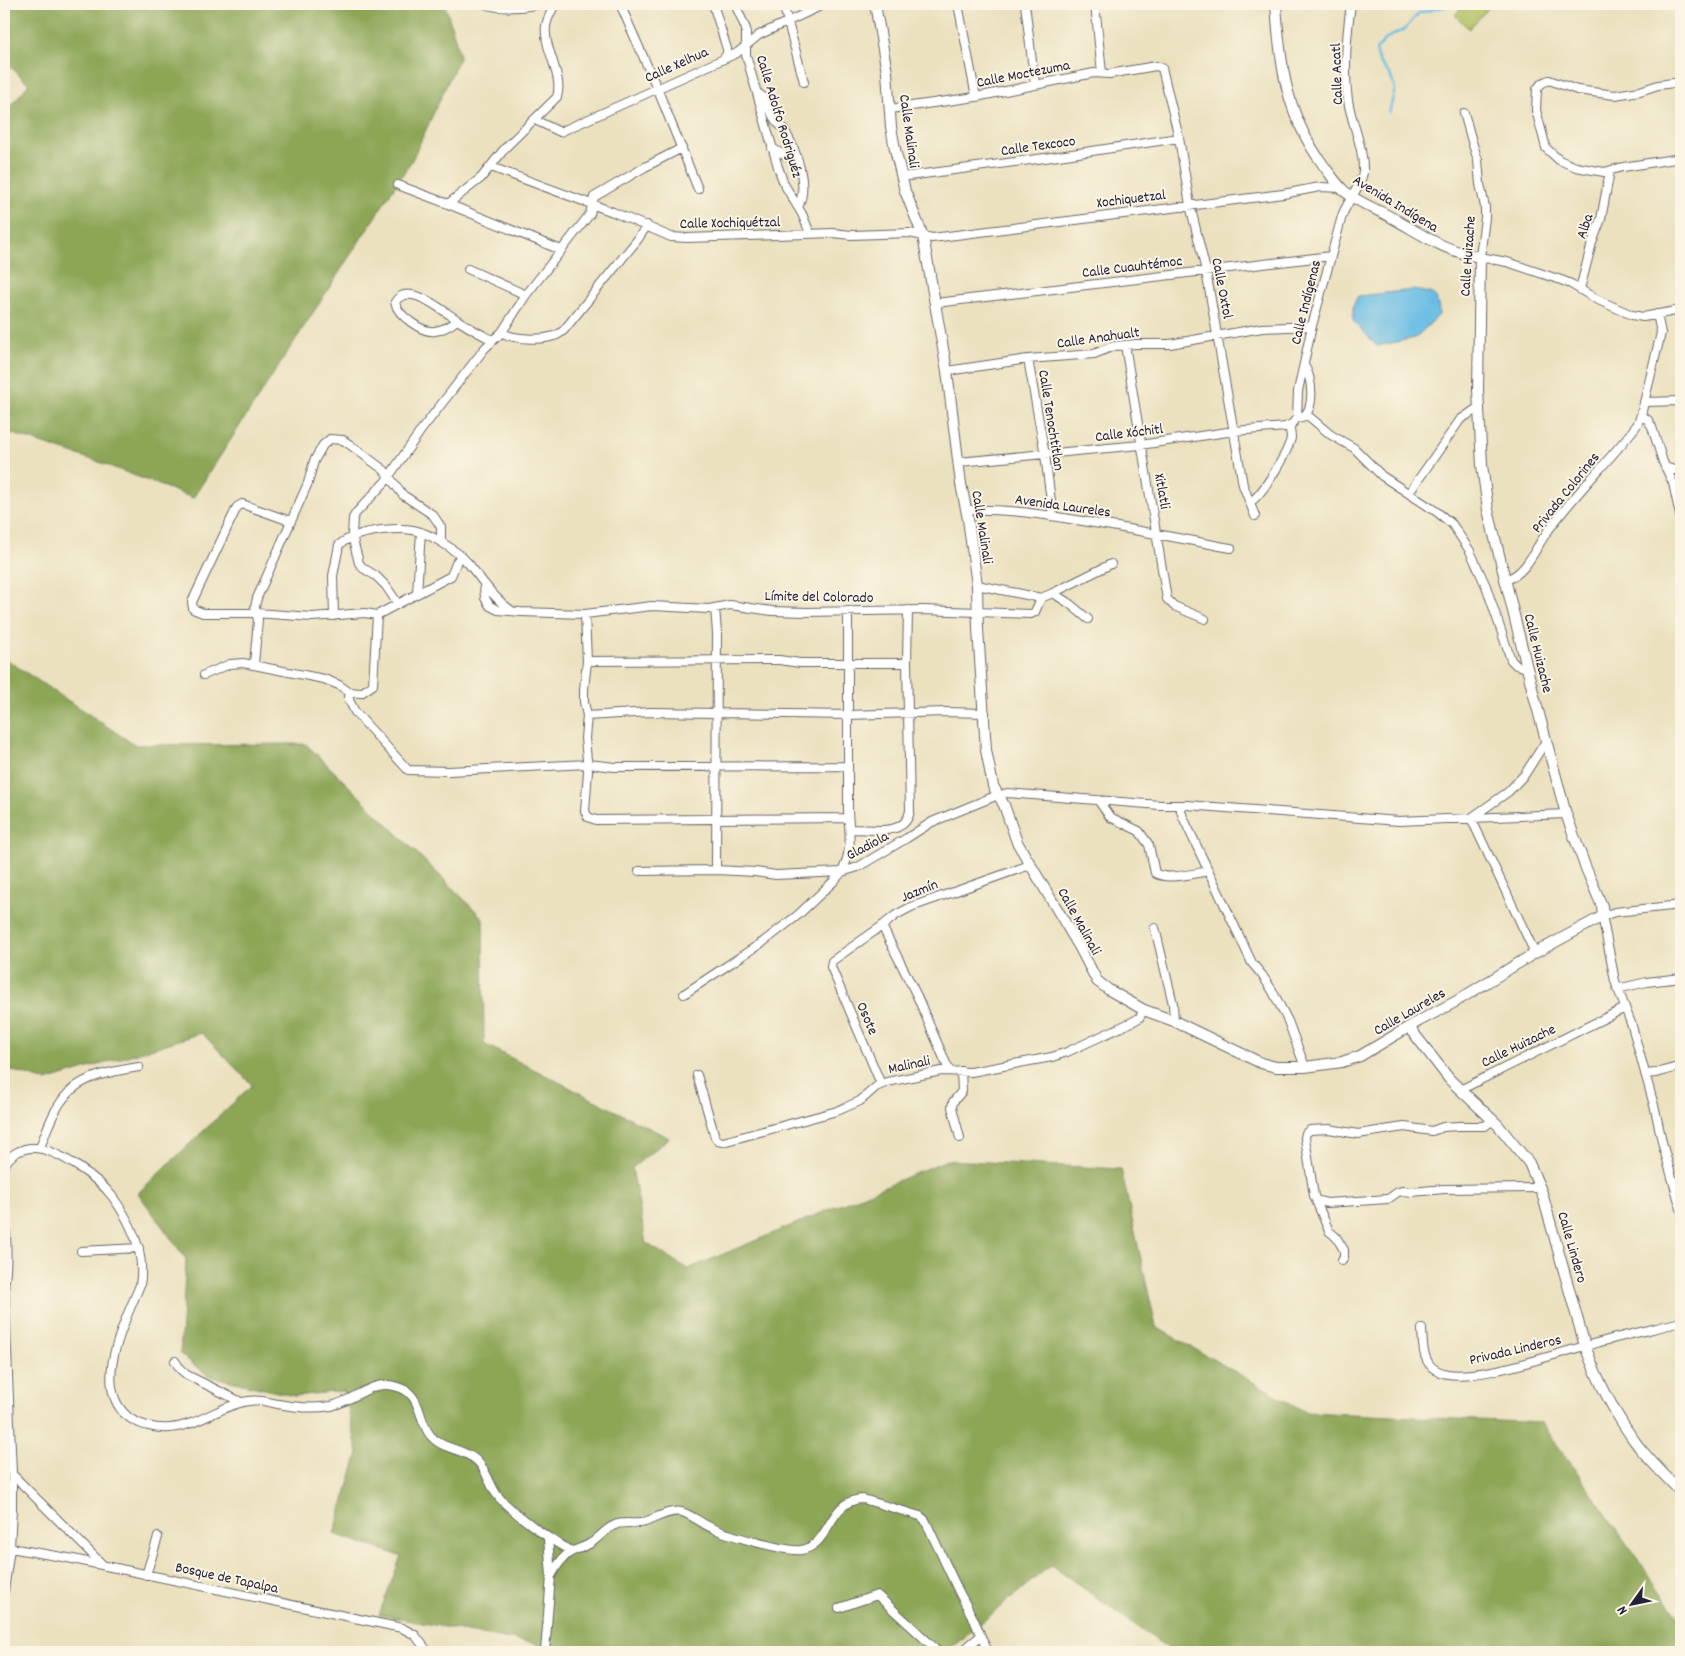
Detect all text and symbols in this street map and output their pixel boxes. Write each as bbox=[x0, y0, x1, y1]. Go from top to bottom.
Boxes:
street label: Calle Xelhua bbox=[642, 42, 713, 90]
street label: Calle Acatl bbox=[1326, 42, 1350, 105]
street label: Calle Adolfo Rodriguéz bbox=[749, 53, 807, 181]
street label: Calle Moctezuma bbox=[975, 55, 1073, 95]
street label: Calle Malinali bbox=[892, 93, 924, 170]
street label: Calle Texcoco bbox=[1000, 131, 1077, 163]
street label: Avenida Indígena bbox=[1348, 170, 1443, 240]
street label: Xochiquetzal bbox=[1096, 185, 1167, 215]
street label: Alba bbox=[1572, 210, 1601, 242]
street label: Calle Xochiquétzal bbox=[680, 212, 781, 236]
street label: Calle Huizache bbox=[1455, 215, 1483, 297]
street label: Calle Cuauhtémoc bbox=[1081, 251, 1184, 285]
street label: Calle Oxtol bbox=[1204, 256, 1238, 321]
street label: Calle Indígenas bbox=[1286, 258, 1328, 347]
street label: Calle Anahualt bbox=[1056, 322, 1141, 356]
street label: Calle Tenochtitlan bbox=[1031, 368, 1069, 473]
street label: Calle Xóchitl bbox=[1094, 419, 1165, 449]
street label: Privada Colorines bbox=[1527, 448, 1606, 538]
street label: Xitlatli bbox=[1147, 472, 1175, 511]
street label: Calle Malinali bbox=[964, 489, 998, 566]
street label: Avenida Laureles bbox=[1013, 489, 1112, 525]
street label: Límite del Colorado bbox=[764, 586, 874, 610]
street label: Calle Huizache bbox=[1517, 612, 1558, 696]
street label: Gladiola bbox=[843, 826, 894, 867]
street label: Jazmín bbox=[898, 874, 942, 909]
street label: Calle Malinali bbox=[1051, 884, 1106, 960]
street label: Calle Laureles bbox=[1370, 983, 1450, 1042]
street label: Osote bbox=[849, 999, 883, 1039]
street label: Calle Huizache bbox=[1478, 1019, 1560, 1074]
street label: Malinali bbox=[886, 1051, 933, 1081]
street label: Calle Lindero bbox=[1550, 1209, 1592, 1286]
street label: Privada Linderos bbox=[1467, 1330, 1564, 1372]
street label: Bosque de Tapalpa bbox=[173, 1557, 281, 1601]
north arrow bbox=[1608, 1578, 1658, 1628]
text: N bbox=[1612, 1602, 1633, 1618]

